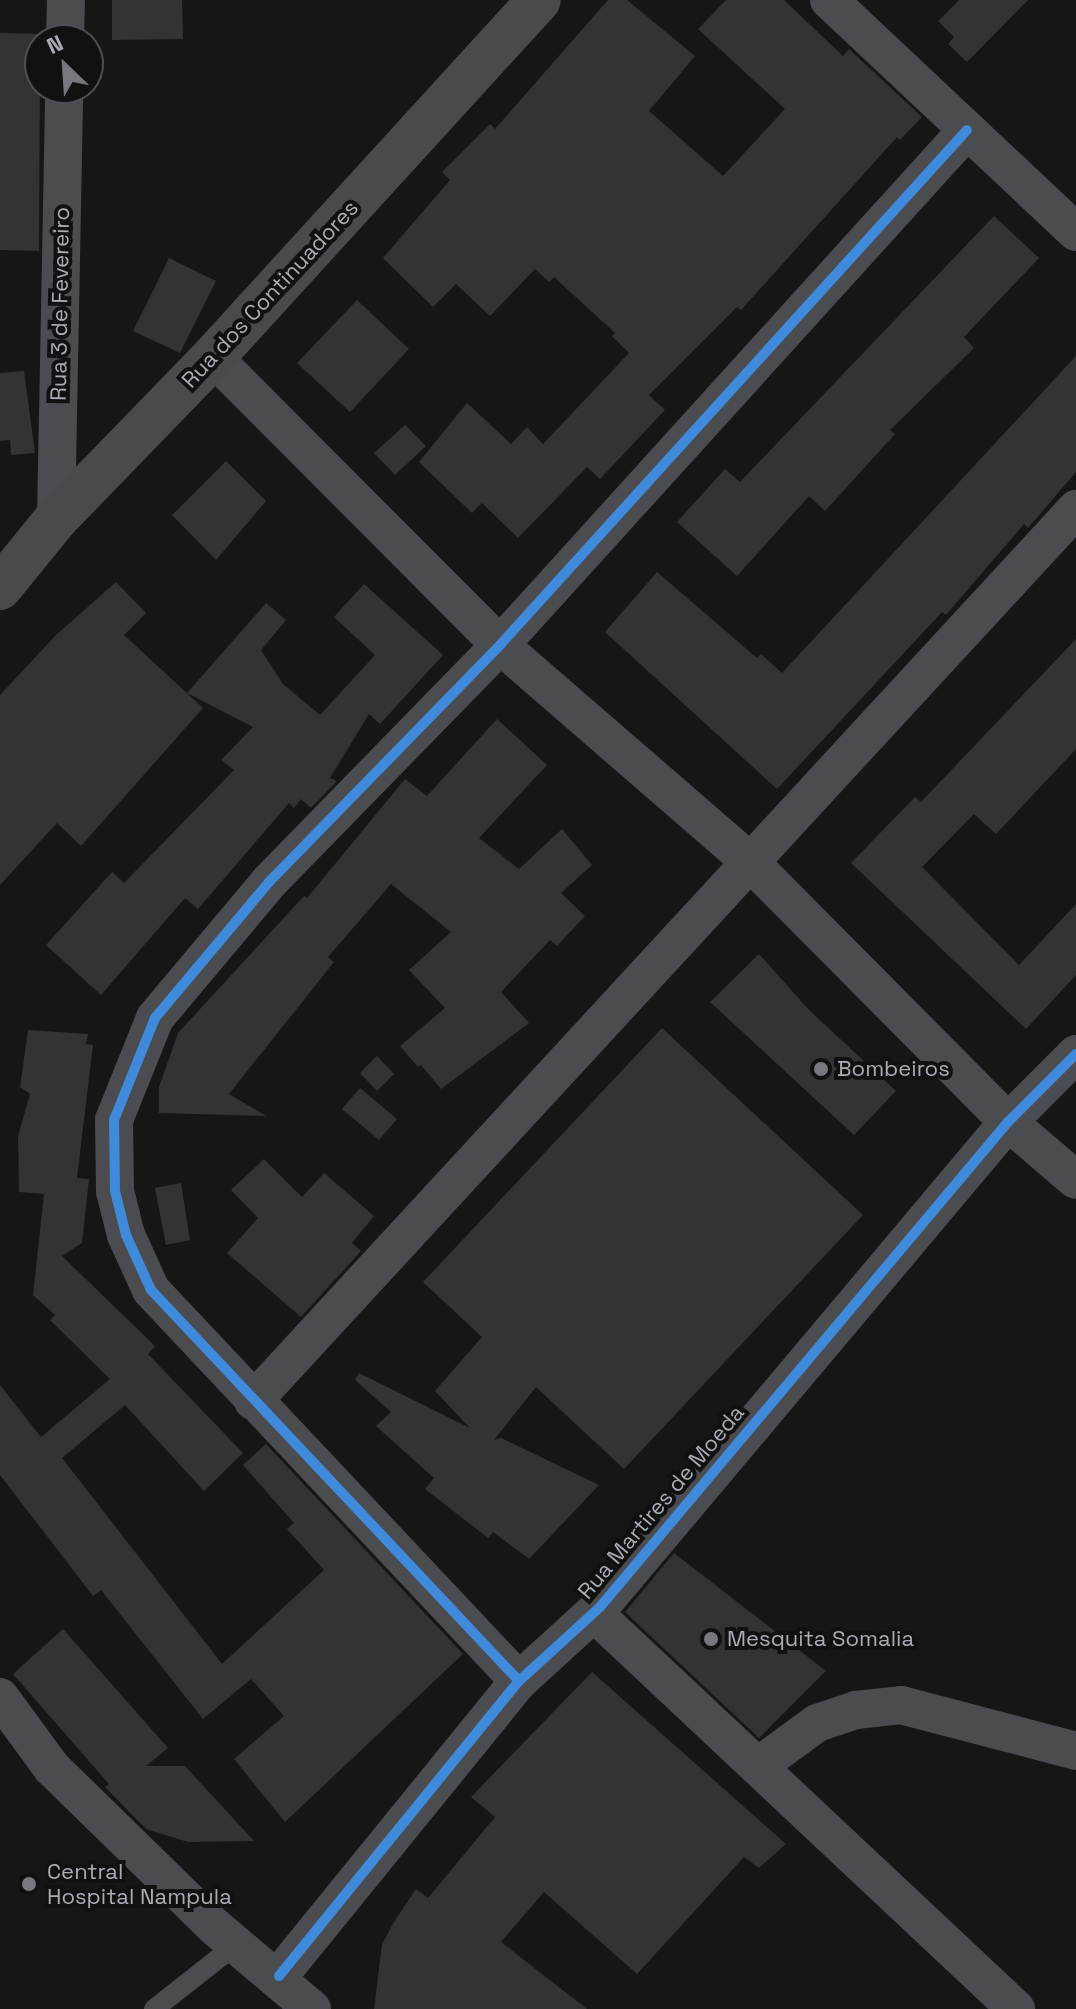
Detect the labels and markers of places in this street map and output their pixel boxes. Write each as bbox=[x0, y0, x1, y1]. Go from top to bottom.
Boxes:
place label: Bombeiros bbox=[837, 1056, 950, 1082]
marker: Bombeiros bbox=[812, 1060, 830, 1078]
place label: Mesquita Somalia bbox=[727, 1626, 914, 1652]
marker: Mesquita Somalia bbox=[702, 1630, 720, 1648]
place label: Central Hospital Nampula bbox=[47, 1858, 232, 1910]
marker: Central Hospital Nampula bbox=[18, 1873, 40, 1895]

